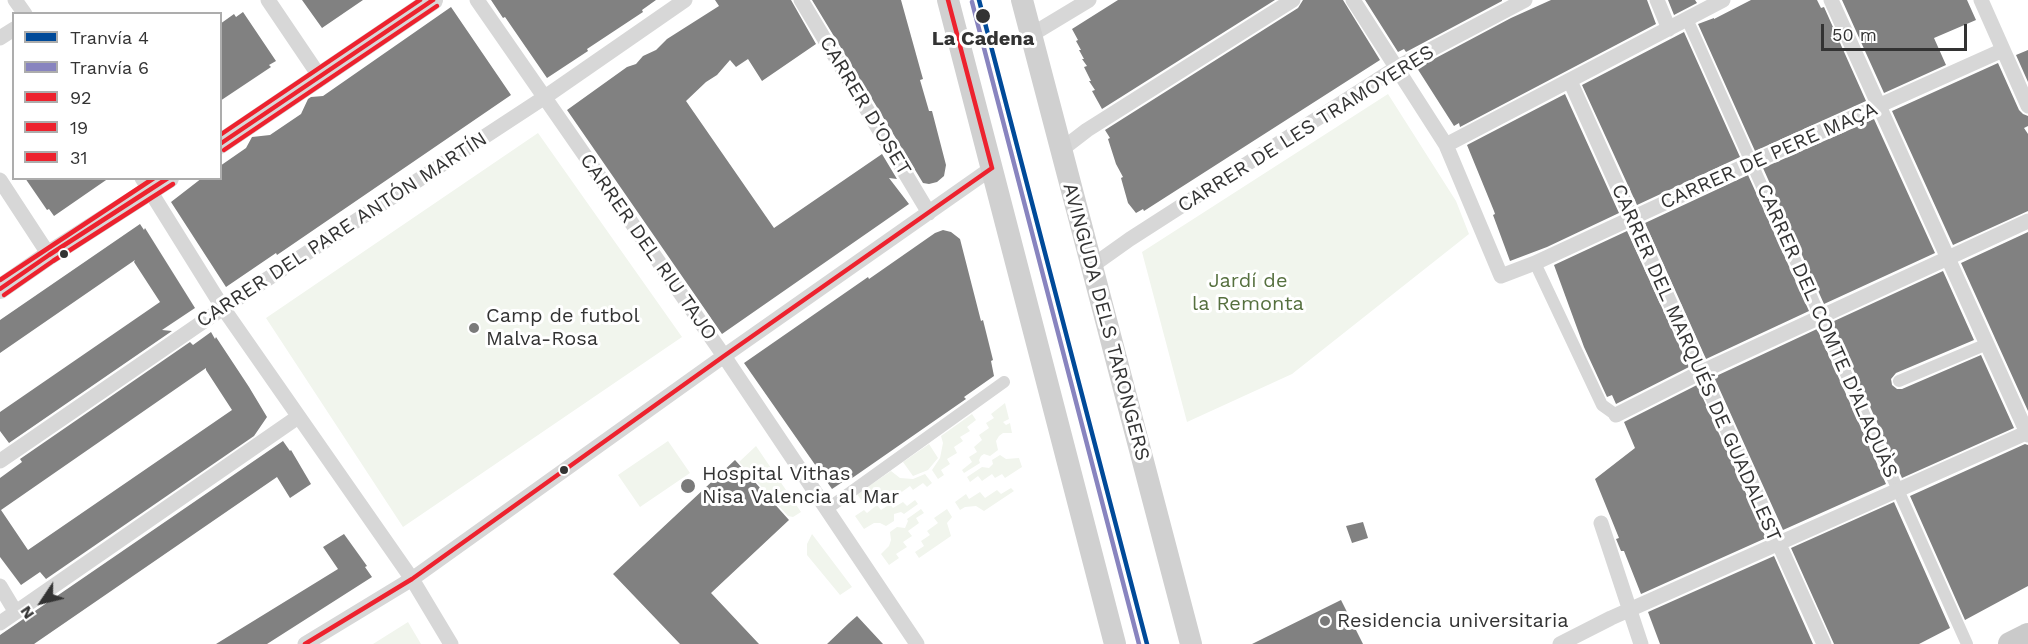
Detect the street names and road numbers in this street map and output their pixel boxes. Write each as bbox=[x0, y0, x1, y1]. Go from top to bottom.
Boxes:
street label: CARRER D'OSET bbox=[814, 32, 916, 180]
street label: CARRER DE LES TRAMOYERES bbox=[1173, 40, 1439, 218]
street label: CARRER DE PERE MAÇA bbox=[1657, 97, 1881, 215]
street label: CARRER DEL PARE ANTÓN MARTÍN bbox=[192, 127, 492, 333]
street label: CARRER DEL RIU TAJO bbox=[574, 149, 722, 345]
street label: AVINGUDA DELS TARONGERS bbox=[1057, 180, 1155, 464]
street label: CARRER DEL MARQUÉS DE GUADALEST bbox=[1606, 180, 1786, 546]
street label: CARRER DEL COMTE D'ALAQUÀS bbox=[1751, 180, 1903, 482]

